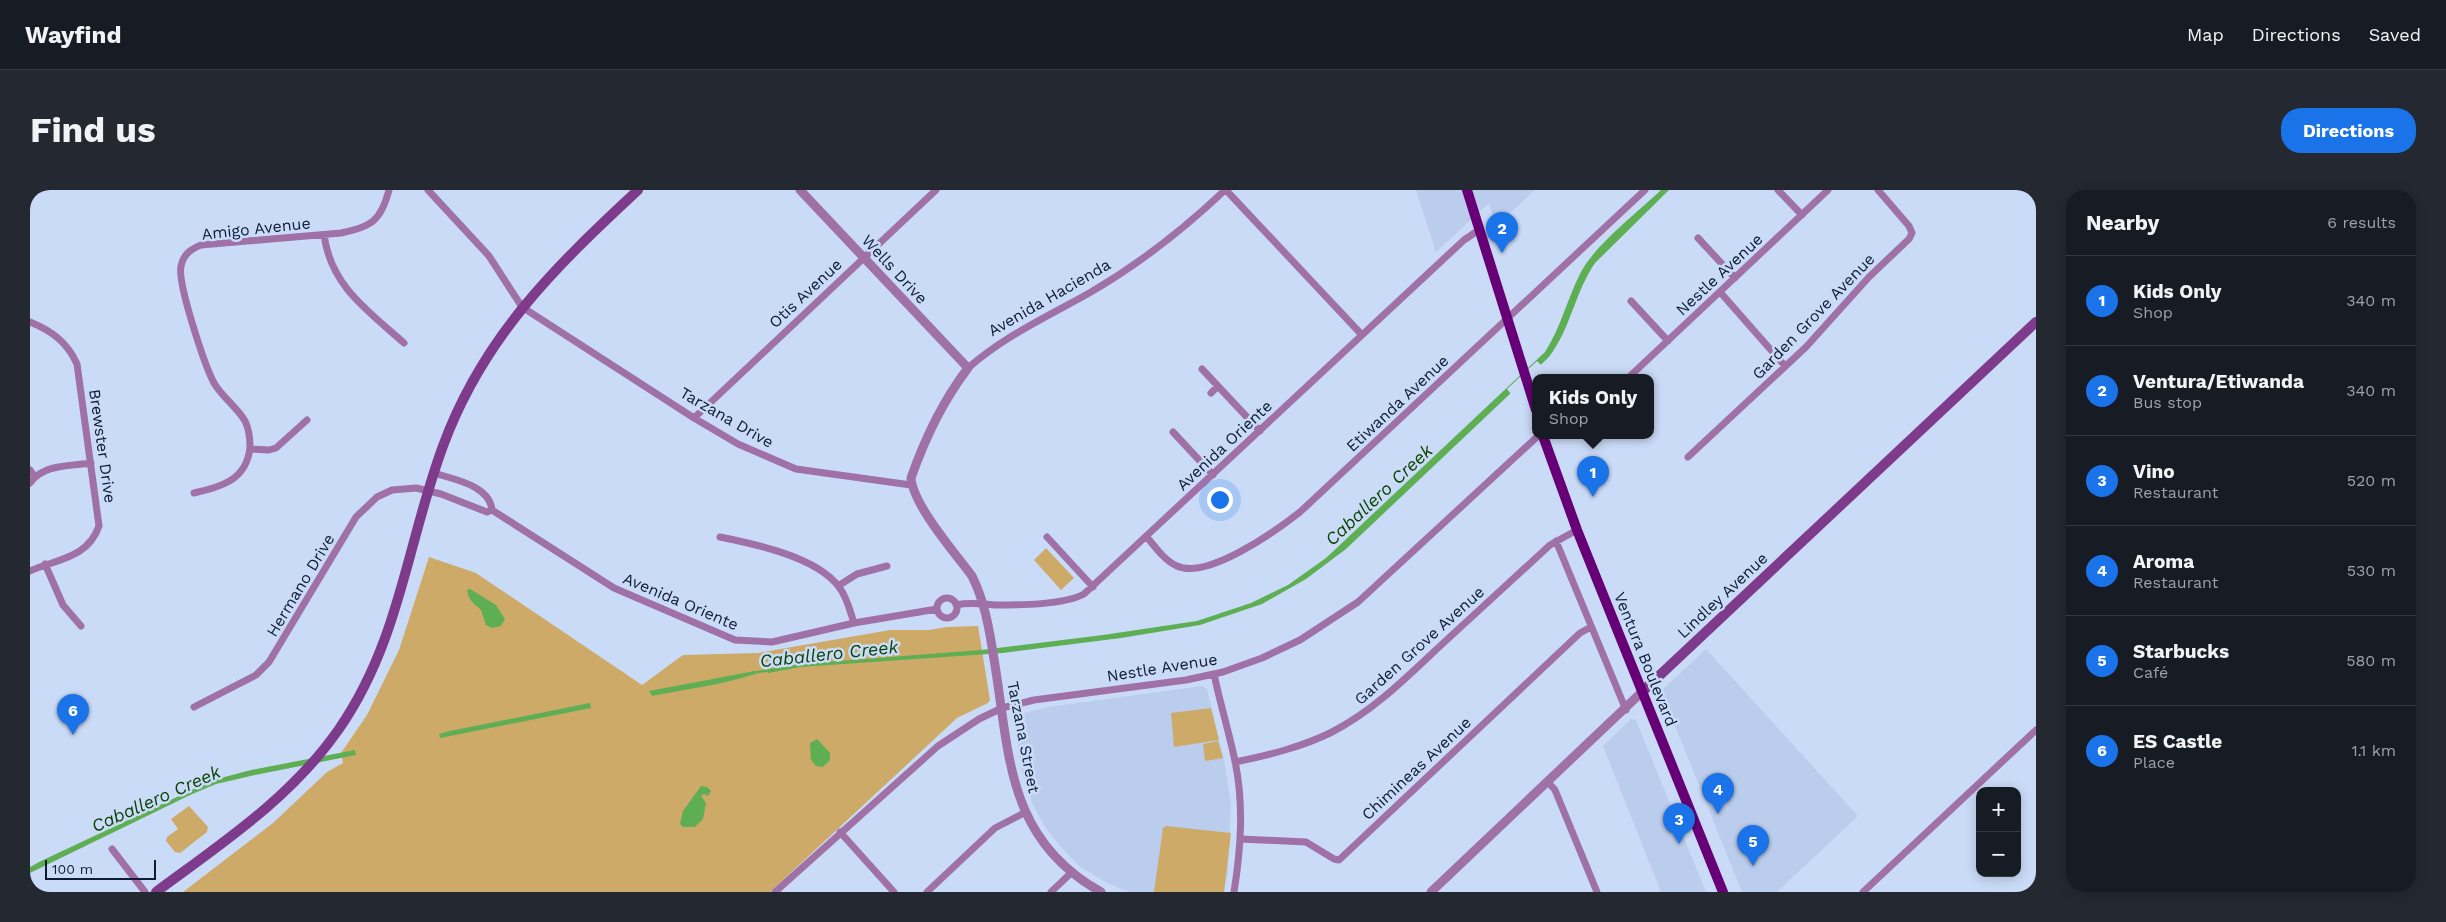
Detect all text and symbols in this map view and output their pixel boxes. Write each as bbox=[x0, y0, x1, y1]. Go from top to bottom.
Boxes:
text: Wayfind bbox=[25, 21, 121, 49]
text: Map bbox=[2187, 24, 2224, 45]
text: Directions bbox=[2252, 24, 2341, 45]
text: Saved bbox=[2369, 24, 2421, 45]
button: Directions bbox=[2281, 108, 2416, 153]
text: Find us bbox=[30, 109, 156, 151]
text: Nearby bbox=[2086, 210, 2159, 235]
pin: 2 bbox=[1486, 212, 1518, 253]
street label: Amigo Avenue bbox=[201, 213, 312, 244]
text: 6 results bbox=[2327, 213, 2396, 232]
street label: Nestle Avenue bbox=[1672, 229, 1767, 319]
street label: Wells Drive bbox=[858, 231, 931, 308]
street label: Garden Grove Avenue bbox=[1748, 249, 1879, 383]
street label: Otis Avenue bbox=[765, 255, 846, 332]
street label: Avenida Hacienda bbox=[985, 255, 1114, 340]
text: Kids Only bbox=[2133, 280, 2222, 303]
text: 1 bbox=[2099, 291, 2105, 310]
text: 340 m bbox=[2346, 291, 2396, 310]
text: Shop bbox=[2133, 303, 2173, 322]
street label: Etiwanda Avenue bbox=[1342, 351, 1453, 456]
text: Ventura/Etiwanda bbox=[2133, 370, 2304, 393]
popup bbox=[1532, 374, 1654, 439]
text: 2 bbox=[2097, 381, 2107, 400]
text: 340 m bbox=[2346, 381, 2396, 400]
street label: Tarzana Drive bbox=[676, 383, 777, 452]
text: Kids Only bbox=[1549, 386, 1637, 409]
street label: Brewster Drive bbox=[85, 388, 120, 504]
text: Bus stop bbox=[2133, 393, 2202, 412]
street label: Avenida Oriente bbox=[1173, 396, 1276, 494]
text: Shop bbox=[1549, 409, 1589, 428]
water label: Caballero Creek bbox=[1321, 439, 1437, 550]
pin: 1 bbox=[1577, 456, 1609, 497]
text: Vino bbox=[2133, 460, 2175, 483]
text: 3 bbox=[2097, 471, 2107, 490]
text: 520 m bbox=[2347, 471, 2396, 490]
text: Restaurant bbox=[2133, 483, 2219, 502]
your location bbox=[1207, 487, 1233, 513]
street label: Hermano Drive bbox=[262, 530, 339, 640]
street label: Lindley Avenue bbox=[1673, 549, 1772, 642]
text: Aroma bbox=[2133, 550, 2194, 573]
text: 4 bbox=[2097, 561, 2107, 580]
text: 530 m bbox=[2347, 561, 2396, 580]
street label: Avenida Oriente bbox=[620, 569, 741, 634]
text: Restaurant bbox=[2133, 573, 2219, 592]
street label: Garden Grove Avenue bbox=[1351, 582, 1488, 709]
street label: Ventura Boulevard bbox=[1610, 589, 1681, 729]
water label: Caballero Creek bbox=[759, 636, 900, 671]
text: Starbucks bbox=[2133, 640, 2229, 663]
street label: Nestle Avenue bbox=[1106, 649, 1219, 686]
text: 5 bbox=[2097, 651, 2107, 670]
text: 580 m bbox=[2346, 651, 2396, 670]
text: Café bbox=[2133, 663, 2168, 682]
street label: Tarzana Street bbox=[1003, 680, 1044, 795]
pin: 6 bbox=[57, 694, 89, 735]
street label: Chimineas Avenue bbox=[1358, 713, 1475, 824]
text: ES Castle bbox=[2133, 730, 2222, 753]
text: 6 bbox=[2097, 741, 2107, 760]
text: 1.1 km bbox=[2351, 741, 2396, 760]
text: Place bbox=[2133, 753, 2175, 772]
water label: Caballero Creek bbox=[88, 760, 225, 836]
pin: 4 bbox=[1702, 773, 1734, 814]
map controls bbox=[1976, 787, 2021, 877]
button: + bbox=[1976, 787, 2021, 832]
pin: 3 bbox=[1663, 803, 1695, 844]
pin: 5 bbox=[1737, 825, 1769, 866]
button: − bbox=[1976, 832, 2021, 877]
scale bar bbox=[45, 857, 156, 880]
text: 100 m bbox=[52, 861, 93, 877]

